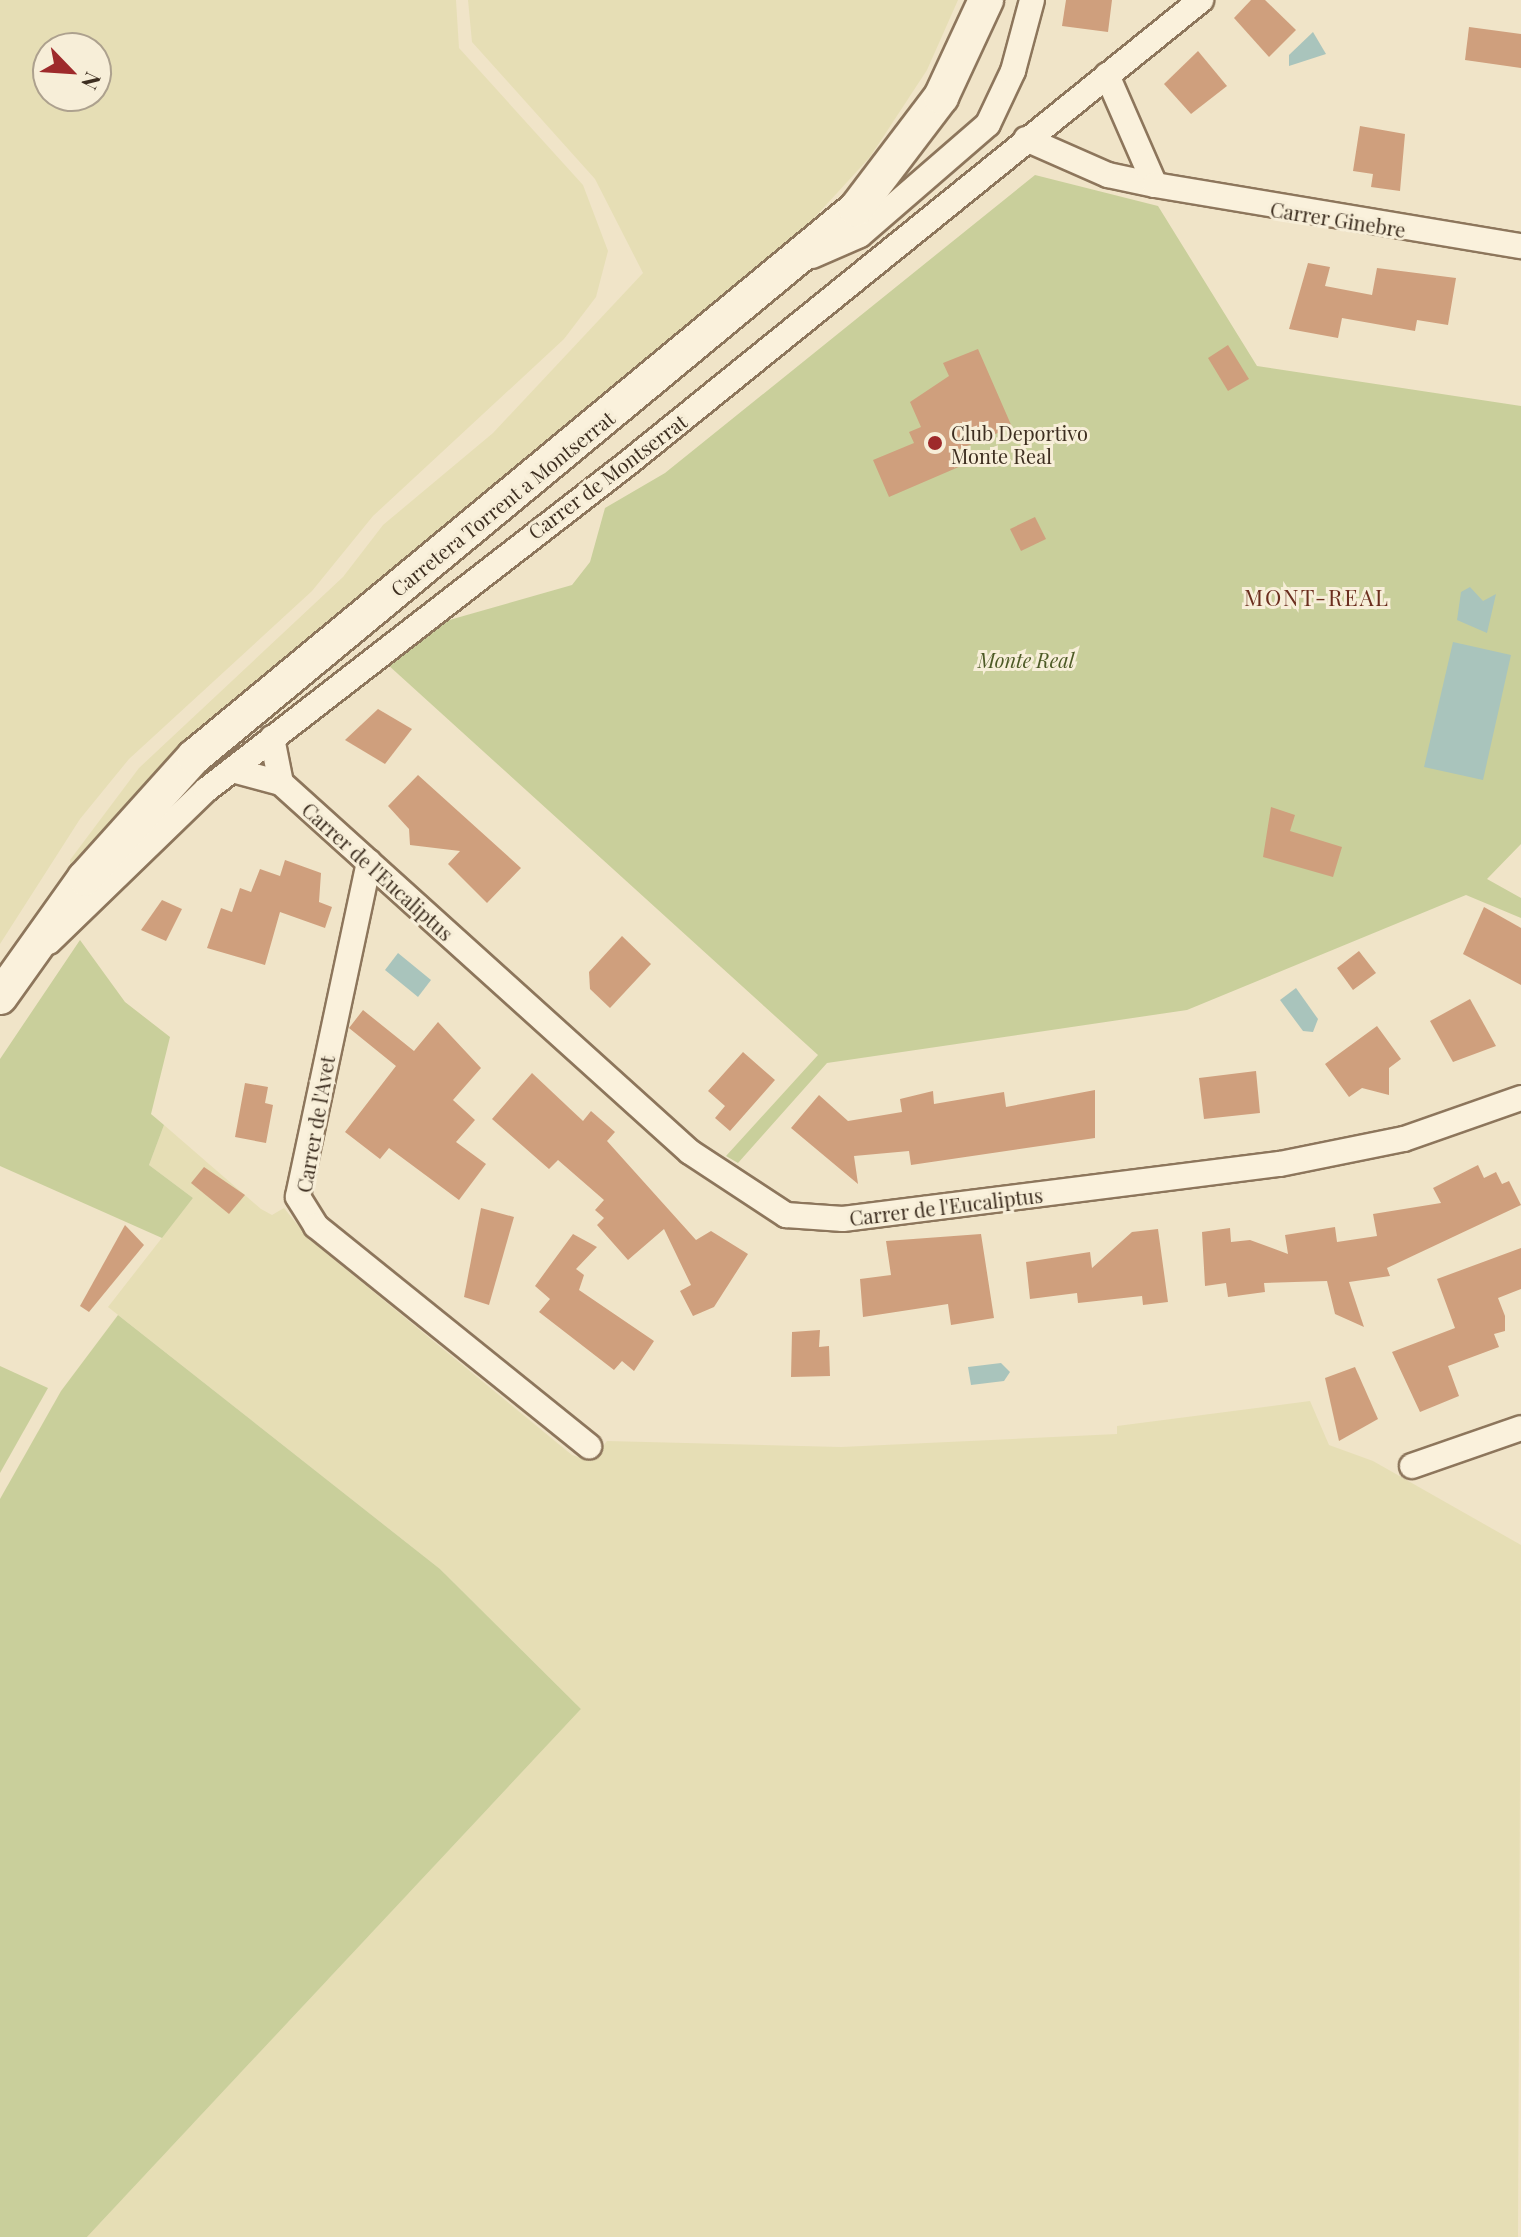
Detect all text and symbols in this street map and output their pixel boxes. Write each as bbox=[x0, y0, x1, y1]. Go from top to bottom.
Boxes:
north arrow bbox=[32, 32, 112, 112]
text: N bbox=[75, 68, 109, 95]
street label: Carrer Ginebre bbox=[1268, 196, 1408, 242]
street label: Carretera Torrent a Montserrat bbox=[385, 405, 619, 601]
street label: Carrer de Montserrat bbox=[523, 408, 691, 544]
place label: Club Deportivo Monte Real bbox=[951, 420, 1088, 467]
marker: Club Deportivo Monte Real bbox=[926, 434, 944, 452]
district label: MONT-REAL bbox=[1244, 585, 1390, 611]
park label: Monte Real bbox=[978, 647, 1074, 671]
street label: Carrer de l'Eucaliptus bbox=[297, 797, 459, 945]
street label: Carrer de l'Avet bbox=[291, 1053, 339, 1195]
street label: Carrer de l'Eucaliptus bbox=[847, 1182, 1045, 1230]

